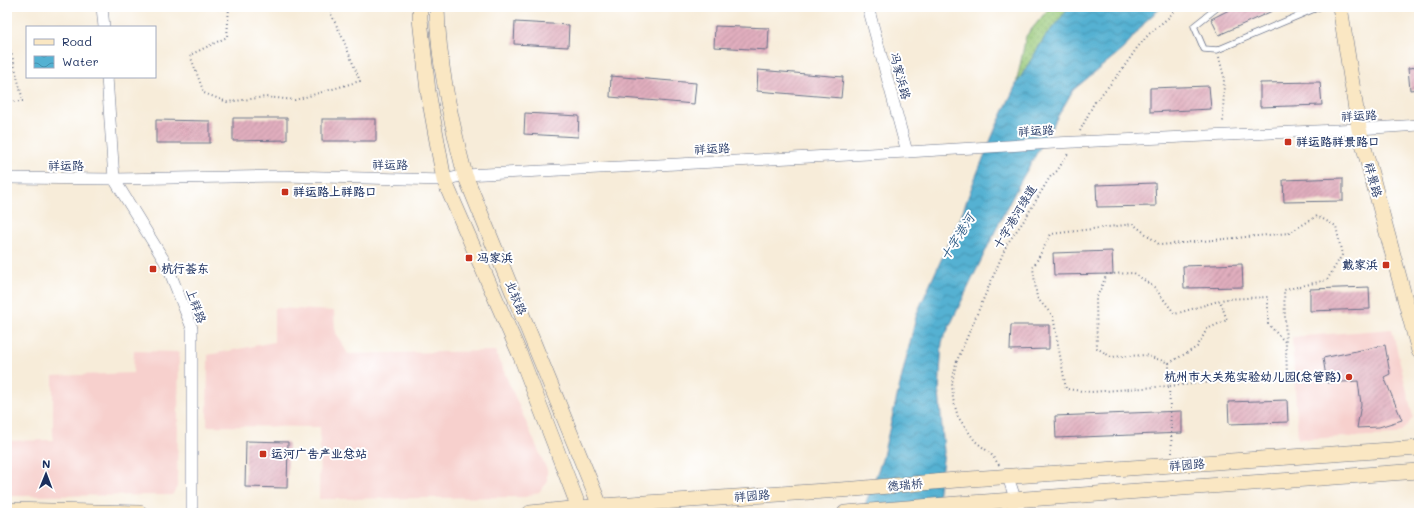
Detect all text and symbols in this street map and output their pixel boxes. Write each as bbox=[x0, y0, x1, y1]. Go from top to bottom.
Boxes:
legend bbox=[26, 26, 156, 78]
text: Road bbox=[62, 33, 92, 49]
street label: 冯家浜路 bbox=[887, 50, 915, 101]
text: Water bbox=[62, 53, 99, 69]
street label: 祥运路 bbox=[1341, 106, 1377, 124]
street label: 祥运路 bbox=[1018, 121, 1054, 139]
place label: 祥运路祥景路口 bbox=[1296, 133, 1380, 149]
marker: 祥运路祥景路口 bbox=[1283, 137, 1293, 147]
street label: 祥运路 bbox=[694, 139, 730, 157]
street label: 祥运路 bbox=[372, 156, 408, 172]
street label: 祥运路 bbox=[48, 157, 84, 173]
street label: 祥景路 bbox=[1362, 160, 1386, 199]
street label: 十字港河绿道 bbox=[989, 181, 1040, 251]
place label: 祥运路上祥路口 bbox=[293, 183, 377, 199]
marker: 祥运路上祥路口 bbox=[280, 187, 290, 197]
water label: 十字港河 bbox=[936, 208, 979, 263]
place label: 冯家浜 bbox=[477, 249, 513, 265]
marker: 冯家浜 bbox=[464, 253, 474, 263]
place label: 戴家浜 bbox=[1342, 256, 1378, 272]
place label: 杭行荟东 bbox=[161, 260, 209, 276]
marker: 戴家浜 bbox=[1381, 260, 1391, 270]
marker: 杭行荟东 bbox=[148, 264, 158, 274]
street label: 北软路 bbox=[503, 278, 531, 317]
street label: 上祥路 bbox=[183, 286, 211, 325]
place label: 杭州市大关苑实验幼儿园(总管路) bbox=[1164, 368, 1341, 384]
marker: 杭州市大关苑实验幼儿园(总管路) bbox=[1344, 372, 1354, 382]
place label: 运河广告产业总站 bbox=[271, 445, 367, 461]
marker: 运河广告产业总站 bbox=[258, 449, 268, 459]
north arrow bbox=[26, 454, 66, 494]
street label: 祥园路 bbox=[1168, 455, 1205, 473]
text: N bbox=[42, 456, 50, 471]
street label: 德瑞桥 bbox=[886, 474, 925, 494]
street label: 祥园路 bbox=[733, 486, 770, 504]

